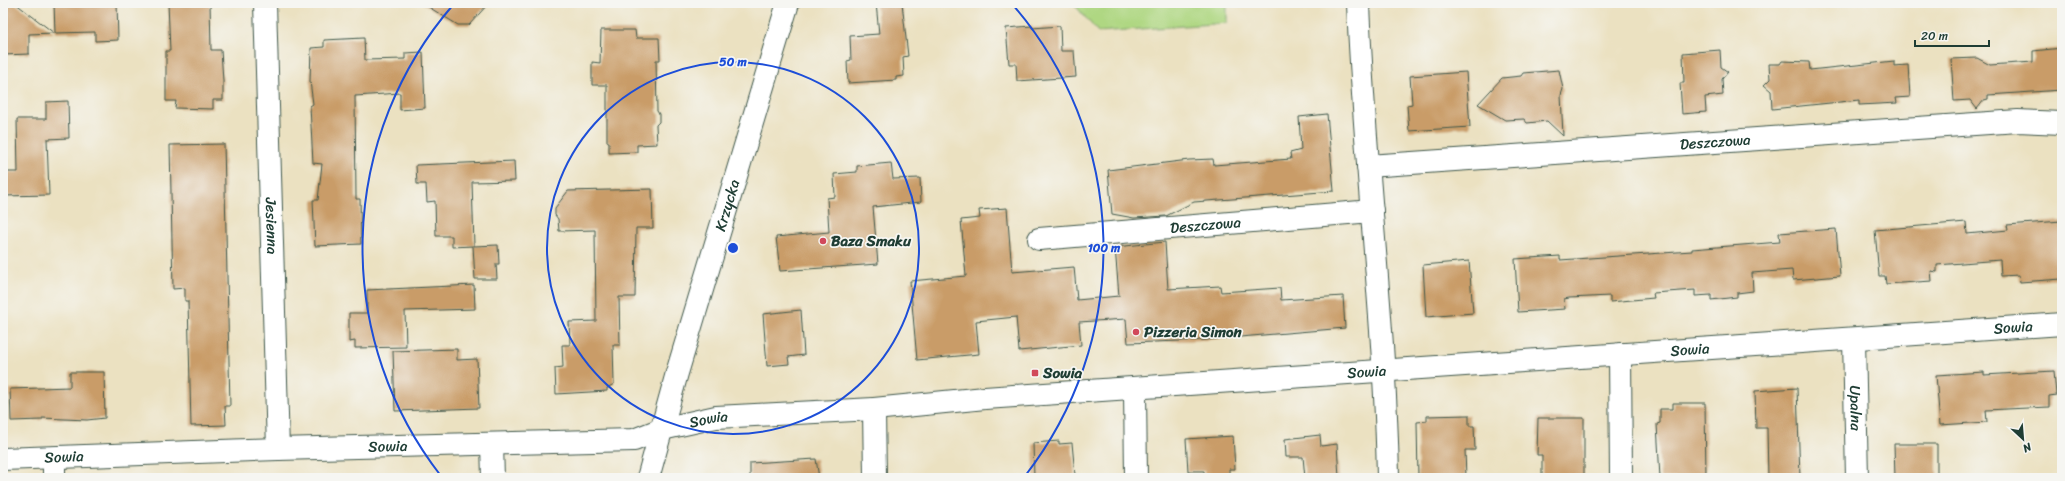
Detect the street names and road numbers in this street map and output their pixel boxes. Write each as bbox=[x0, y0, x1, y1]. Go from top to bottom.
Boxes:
street label: Deszczowa bbox=[1679, 127, 1752, 157]
street label: Krzycka bbox=[707, 176, 748, 234]
street label: Jesienna bbox=[258, 196, 285, 255]
street label: Deszczowa bbox=[1169, 209, 1242, 241]
street label: Sowia bbox=[1993, 313, 2034, 342]
street label: Sowia bbox=[1670, 335, 1711, 364]
street label: Sowia bbox=[1346, 357, 1388, 386]
street label: Upalna bbox=[1842, 385, 1869, 431]
street label: Sowia bbox=[687, 403, 729, 436]
street label: Sowia bbox=[368, 433, 408, 460]
street label: Sowia bbox=[44, 443, 84, 470]

